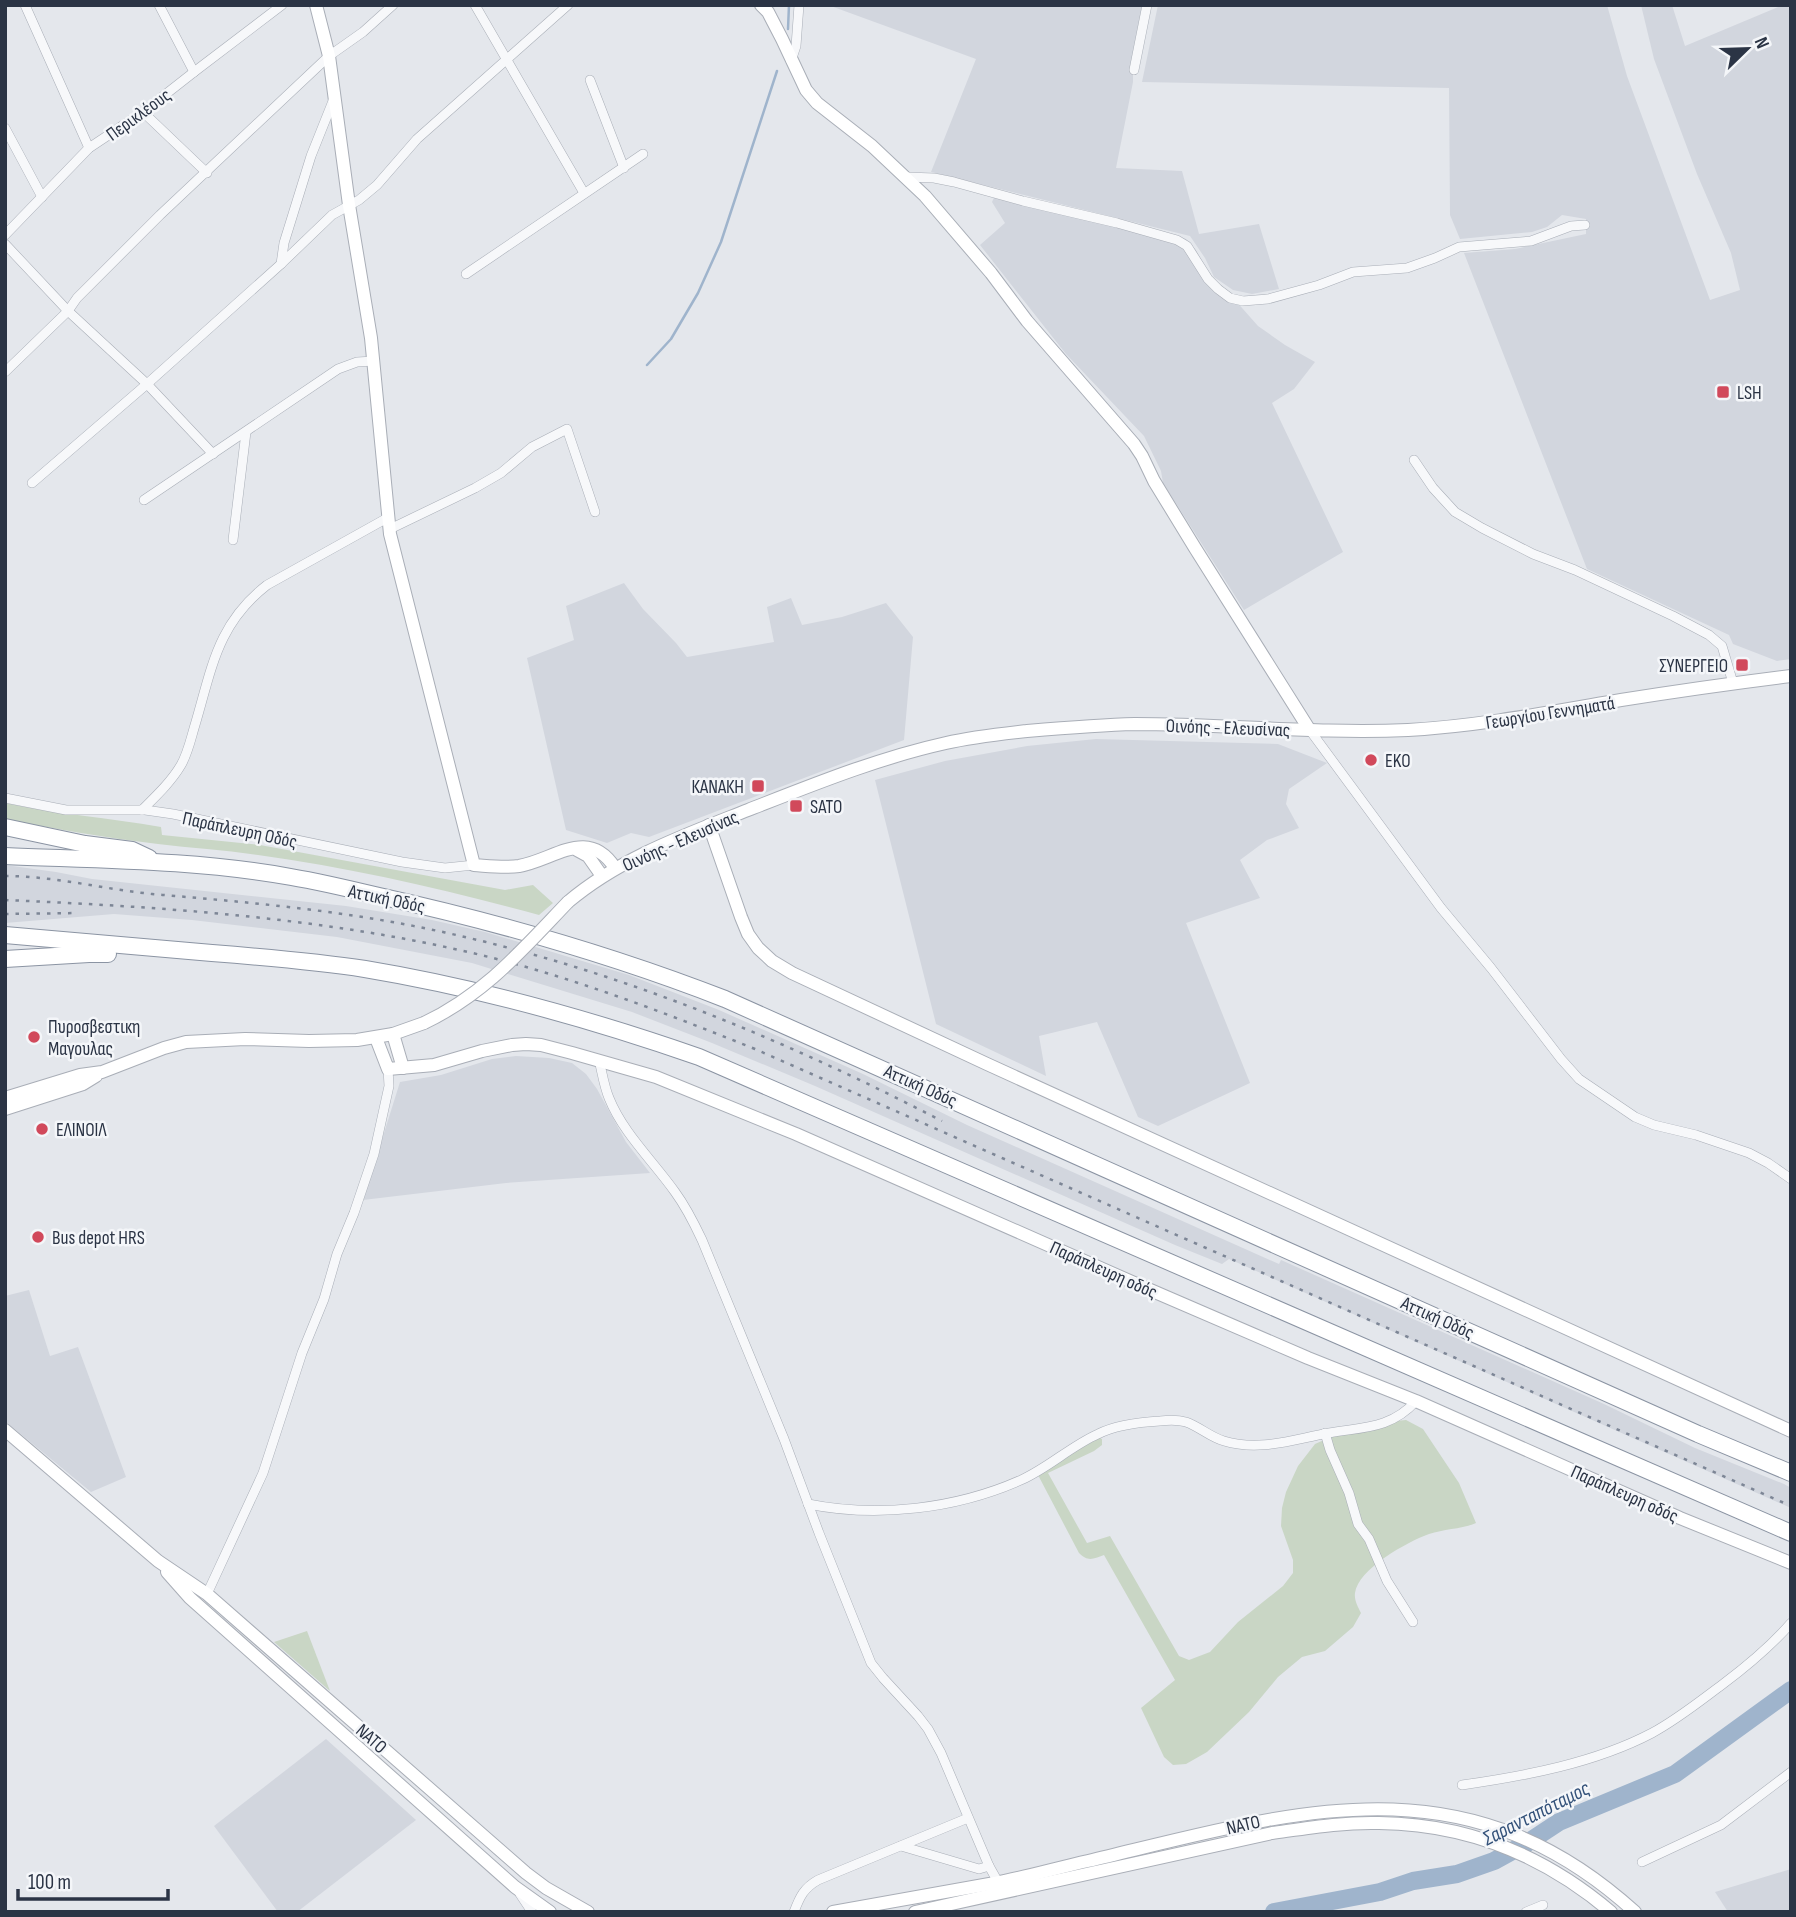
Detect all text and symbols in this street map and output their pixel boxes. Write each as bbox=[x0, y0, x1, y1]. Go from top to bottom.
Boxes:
north arrow bbox=[1712, 14, 1782, 84]
text: N bbox=[1749, 34, 1774, 52]
street label: Περικλέους bbox=[102, 84, 176, 146]
place label: LSH bbox=[1737, 382, 1762, 405]
marker: LSH bbox=[1715, 384, 1731, 400]
place label: ΣΥΝΕΡΓΕΙΟ bbox=[1659, 655, 1728, 678]
marker: ΣΥΝΕΡΓΕΙΟ bbox=[1734, 657, 1750, 673]
street label: Γεωργίου Γεννηματά bbox=[1484, 692, 1616, 735]
street label: Οινόης - Ελευσίνας bbox=[1165, 715, 1291, 742]
place label: EKO bbox=[1385, 750, 1411, 773]
marker: EKO bbox=[1363, 752, 1379, 768]
place label: ΚΑΝΑΚΗ bbox=[692, 776, 744, 799]
marker: ΚΑΝΑΚΗ bbox=[750, 778, 766, 794]
place label: SATO bbox=[810, 796, 842, 819]
marker: SATO bbox=[788, 798, 804, 814]
street label: Οινόης - Ελευσίνας bbox=[619, 806, 742, 877]
street label: Παράπλευρη Οδός bbox=[180, 807, 299, 854]
street label: Αττική Οδός bbox=[345, 880, 427, 919]
place label: Πυροσβεστικη Μαγουλας bbox=[48, 1016, 140, 1061]
marker: Πυροσβεστικη Μαγουλας bbox=[26, 1029, 42, 1045]
street label: Αττική Οδός bbox=[879, 1060, 961, 1113]
place label: ΕΛΙΝΟΙΛ bbox=[56, 1119, 107, 1142]
marker: ΕΛΙΝΟΙΛ bbox=[34, 1121, 50, 1137]
place label: Bus depot HRS bbox=[52, 1227, 145, 1250]
marker: Bus depot HRS bbox=[30, 1229, 46, 1245]
street label: Παράπλευρη οδός bbox=[1046, 1236, 1161, 1304]
street label: Αττική Οδός bbox=[1396, 1292, 1478, 1345]
street label: Παράπλευρη οδός bbox=[1567, 1460, 1682, 1528]
street label: ΝΑΤΟ bbox=[351, 1719, 391, 1759]
water label: Σαρανταπόταμος bbox=[1478, 1775, 1595, 1852]
street label: ΝΑΤΟ bbox=[1224, 1810, 1262, 1840]
scale bar bbox=[18, 1857, 168, 1901]
text: 100 m bbox=[28, 1870, 71, 1895]

